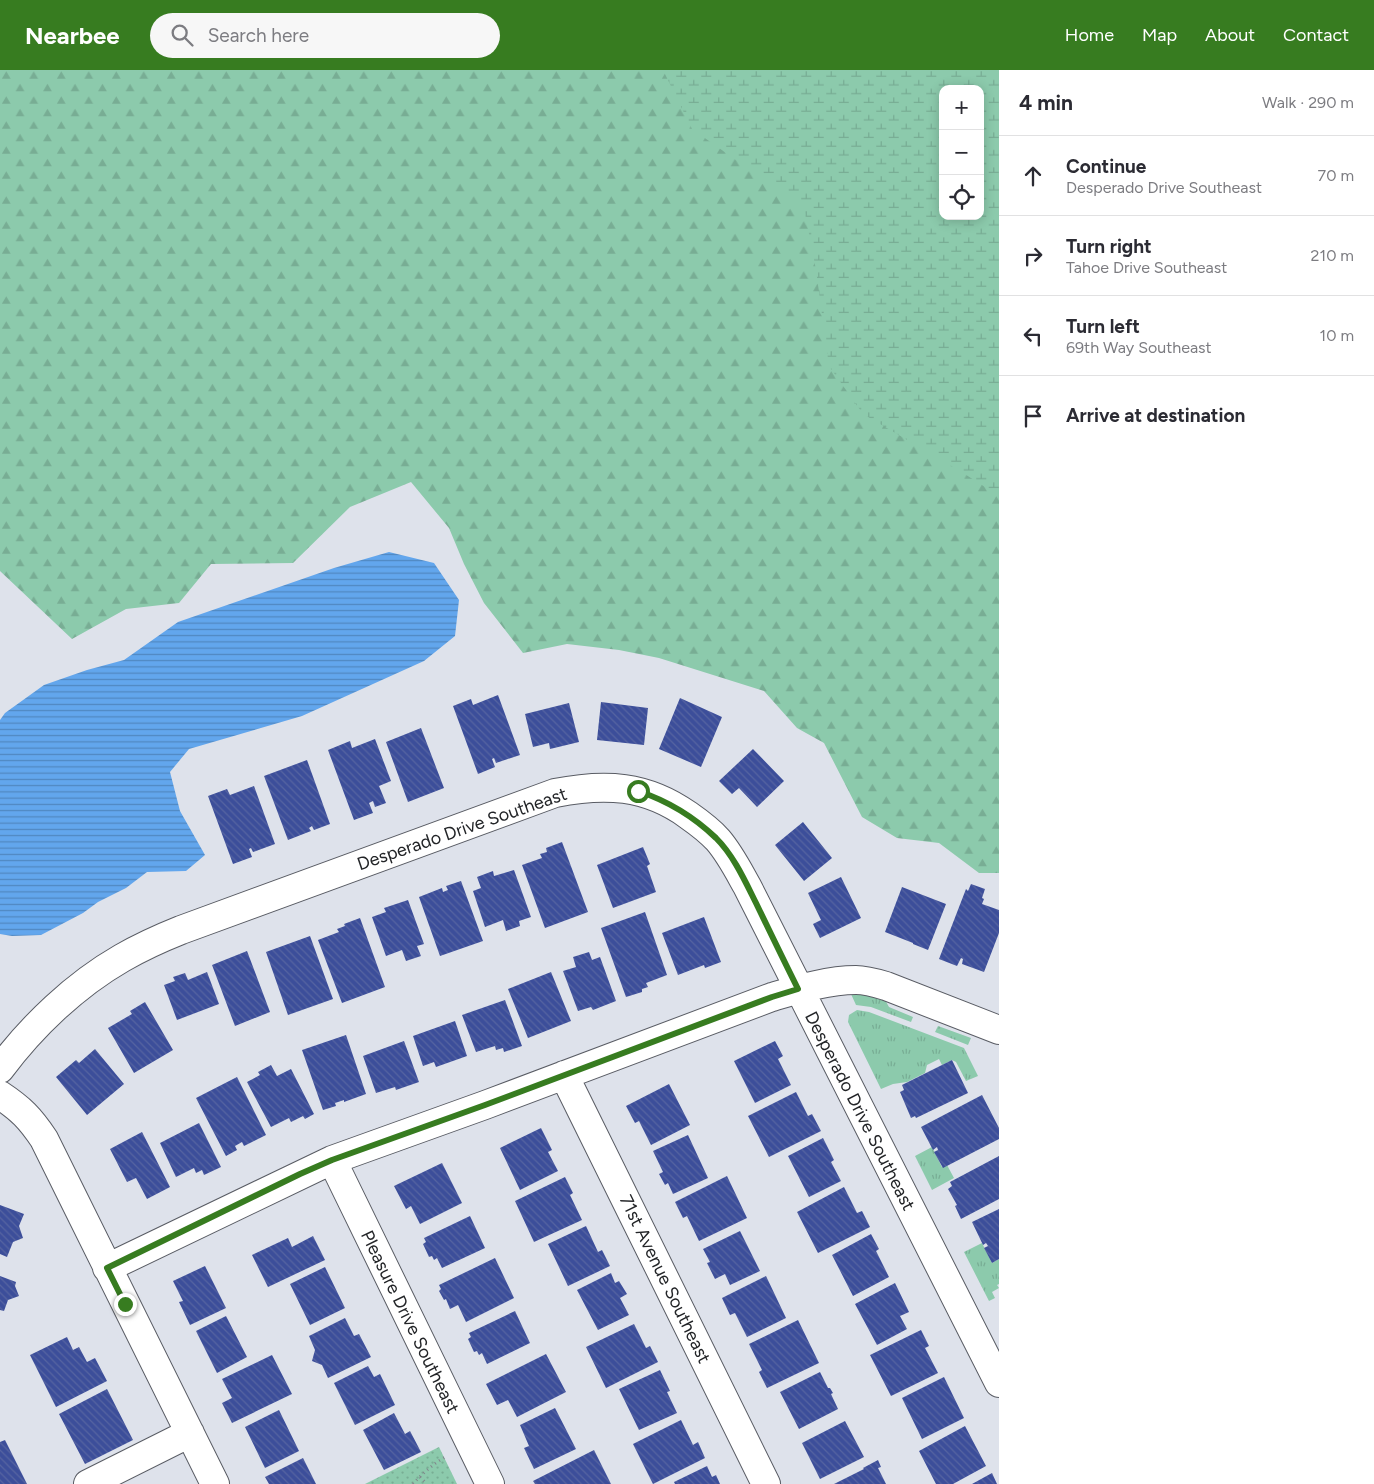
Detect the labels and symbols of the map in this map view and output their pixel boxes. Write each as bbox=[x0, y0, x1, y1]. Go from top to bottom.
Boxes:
route start bbox=[627, 780, 650, 803]
street label: Desperado Drive Southeast bbox=[354, 783, 570, 875]
street label: Desperado Drive Southeast bbox=[800, 1008, 920, 1214]
street label: 71st Avenue Southeast bbox=[615, 1191, 715, 1367]
street label: Pleasure Drive Southeast bbox=[356, 1227, 464, 1417]
route end bbox=[114, 1293, 137, 1316]

